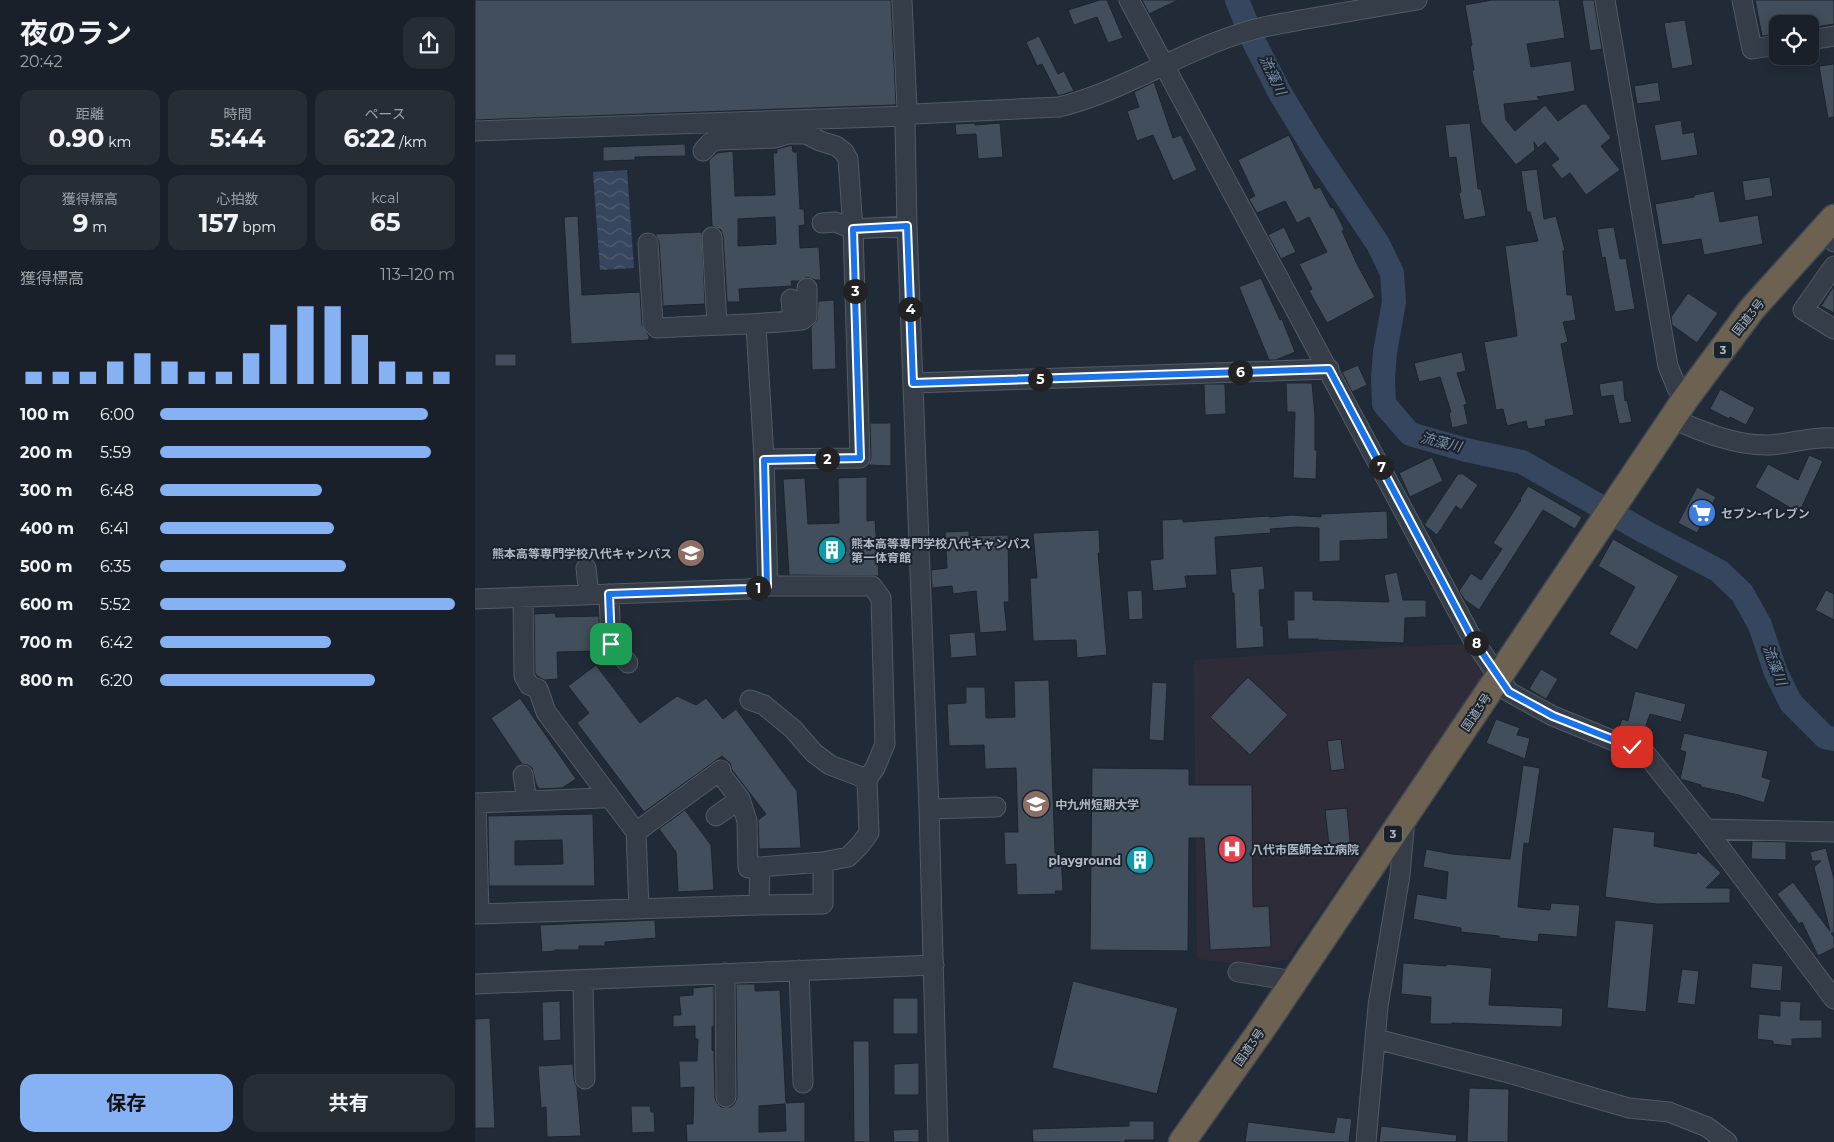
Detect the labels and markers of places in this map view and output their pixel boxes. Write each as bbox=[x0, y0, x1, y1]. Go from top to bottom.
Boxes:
pin: 3 bbox=[843, 278, 867, 304]
pin: 4 bbox=[897, 296, 923, 322]
pin: 6 bbox=[1227, 360, 1253, 384]
pin: 5 bbox=[1027, 366, 1053, 392]
pin: 2 bbox=[815, 446, 839, 472]
pin: 7 bbox=[1369, 454, 1393, 480]
supermarket icon: セブン-イレブン bbox=[1687, 498, 1717, 528]
place label: セブン-イレブン bbox=[1721, 506, 1810, 521]
building icon: 熊本高等専門学校八代キャンパス 第一体育館 bbox=[817, 535, 847, 565]
place label: 熊本高等専門学校八代キャンパス 第一体育館 bbox=[851, 536, 1031, 565]
school or university icon: 熊本高等専門学校八代キャンパス bbox=[676, 538, 706, 568]
place label: 熊本高等専門学校八代キャンパス bbox=[492, 546, 672, 561]
pin: 1 bbox=[745, 576, 771, 600]
pin bbox=[590, 623, 632, 665]
pin: 8 bbox=[1463, 630, 1489, 656]
pin bbox=[1611, 726, 1653, 768]
school or university icon: 中九州短期大学 bbox=[1021, 789, 1051, 819]
place label: 中九州短期大学 bbox=[1055, 797, 1139, 812]
hospital icon: 八代市医師会立病院 bbox=[1217, 834, 1247, 864]
place label: 八代市医師会立病院 bbox=[1251, 842, 1359, 857]
building icon: playground bbox=[1125, 845, 1155, 875]
place label: playground bbox=[1049, 853, 1121, 868]

